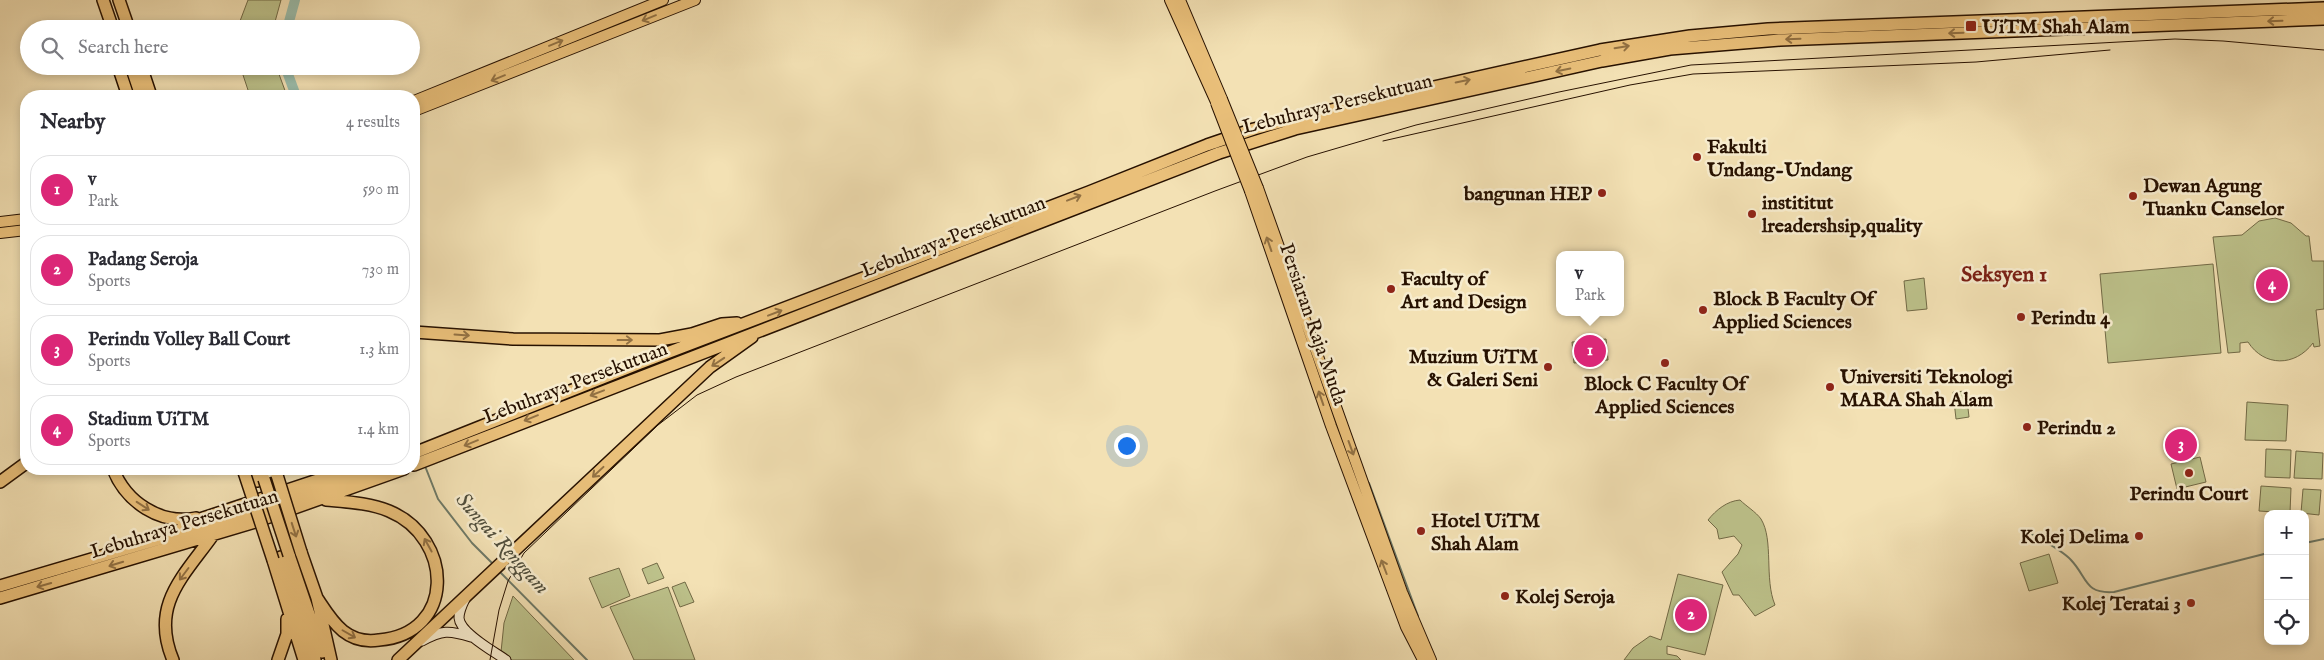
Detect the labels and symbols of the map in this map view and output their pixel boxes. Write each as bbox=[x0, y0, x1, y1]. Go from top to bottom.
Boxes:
one-way arrow bbox=[642, 14, 657, 23]
place label: UiTM Shah Alam bbox=[1981, 15, 2130, 40]
one-way arrow bbox=[2268, 16, 2284, 25]
marker: UiTM Shah Alam bbox=[1964, 19, 1978, 33]
one-way arrow bbox=[1948, 28, 1964, 38]
one-way arrow bbox=[1785, 34, 1802, 44]
one-way arrow bbox=[548, 38, 563, 48]
one-way arrow bbox=[1613, 41, 1629, 51]
one-way arrow bbox=[1556, 66, 1572, 75]
street label: Lebuhraya Persekutuan bbox=[1240, 69, 1435, 140]
one-way arrow bbox=[491, 73, 506, 83]
one-way arrow bbox=[1455, 76, 1471, 85]
place label: Fakulti Undang-Undang bbox=[1706, 135, 1853, 183]
marker: Fakulti Undang-Undang bbox=[1691, 151, 1703, 163]
place label: Dewan Agung Tuanku Canselor bbox=[2142, 174, 2285, 222]
place label: bangunan HEP bbox=[1463, 182, 1592, 207]
marker: bangunan HEP bbox=[1596, 187, 1608, 199]
marker: Dewan Agung Tuanku Canselor bbox=[2127, 190, 2139, 202]
street label: Lebuhraya Persekutuan bbox=[858, 191, 1049, 284]
place label: instititut lreadershsip,quality bbox=[1761, 191, 1924, 239]
one-way arrow bbox=[1066, 193, 1081, 202]
marker: instititut lreadershsip,quality bbox=[1746, 208, 1758, 220]
one-way arrow bbox=[1264, 237, 1273, 253]
street label: Persiaran Raja Muda bbox=[1273, 240, 1352, 409]
district label: Seksyen 1 bbox=[1961, 261, 2047, 289]
pin: 4 bbox=[2256, 266, 2288, 304]
place label: Faculty of Art and Design bbox=[1400, 267, 1527, 315]
marker: Faculty of Art and Design bbox=[1385, 283, 1397, 295]
place label: Block B Faculty Of Applied Sciences bbox=[1712, 287, 1878, 335]
marker: Block B Faculty Of Applied Sciences bbox=[1697, 304, 1709, 316]
place label: Perindu 4 bbox=[2031, 306, 2111, 331]
one-way arrow bbox=[767, 308, 782, 317]
marker: Perindu 4 bbox=[2015, 311, 2027, 323]
one-way arrow bbox=[454, 331, 470, 340]
pin: 1 bbox=[1574, 332, 1606, 370]
one-way arrow bbox=[616, 335, 632, 345]
street label: Lebuhraya Persekutuan bbox=[480, 337, 671, 430]
place label: Muzium UiTM & Galeri Seni bbox=[1409, 345, 1539, 393]
one-way arrow bbox=[711, 357, 725, 367]
marker: Block C Faculty Of Applied Sciences bbox=[1659, 357, 1671, 369]
marker: Muzium UiTM & Galeri Seni bbox=[1542, 361, 1554, 373]
place label: Universiti Teknologi MARA Shah Alam bbox=[1839, 365, 2014, 413]
place label: Block C Faculty Of Applied Sciences bbox=[1584, 372, 1750, 420]
marker: Universiti Teknologi MARA Shah Alam bbox=[1824, 381, 1836, 393]
one-way arrow bbox=[590, 388, 605, 398]
one-way arrow bbox=[1316, 391, 1325, 406]
one-way arrow bbox=[524, 414, 539, 424]
place label: Perindu 2 bbox=[2037, 416, 2116, 441]
marker: Perindu 2 bbox=[2021, 421, 2033, 433]
pin: 3 bbox=[2165, 426, 2197, 464]
your location bbox=[1114, 433, 1140, 459]
one-way arrow bbox=[463, 439, 478, 448]
one-way arrow bbox=[1347, 440, 1356, 455]
one-way arrow bbox=[592, 466, 605, 478]
marker: Perindu Court bbox=[2183, 467, 2195, 479]
place label: Perindu Court bbox=[2130, 482, 2249, 507]
street label: Lebuhraya Persekutuan bbox=[87, 484, 282, 565]
water label: Sungai Renggam bbox=[449, 487, 555, 601]
one-way arrow bbox=[135, 501, 149, 511]
place label: Hotel UiTM Shah Alam bbox=[1431, 509, 1540, 557]
one-way arrow bbox=[290, 522, 300, 538]
marker: Hotel UiTM Shah Alam bbox=[1415, 525, 1427, 537]
place label: Kolej Delima bbox=[2020, 525, 2129, 550]
marker: Kolej Delima bbox=[2133, 530, 2145, 542]
one-way arrow bbox=[422, 538, 432, 552]
one-way arrow bbox=[108, 560, 124, 570]
one-way arrow bbox=[1379, 560, 1388, 575]
one-way arrow bbox=[179, 567, 189, 581]
one-way arrow bbox=[36, 581, 52, 591]
place label: Kolej Seroja bbox=[1515, 585, 1615, 610]
marker: Kolej Seroja bbox=[1499, 590, 1511, 602]
place label: Kolej Teratai 3 bbox=[2062, 592, 2181, 617]
pin: 2 bbox=[1675, 596, 1707, 634]
marker: Kolej Teratai 3 bbox=[2185, 597, 2197, 609]
one-way arrow bbox=[341, 630, 356, 639]

